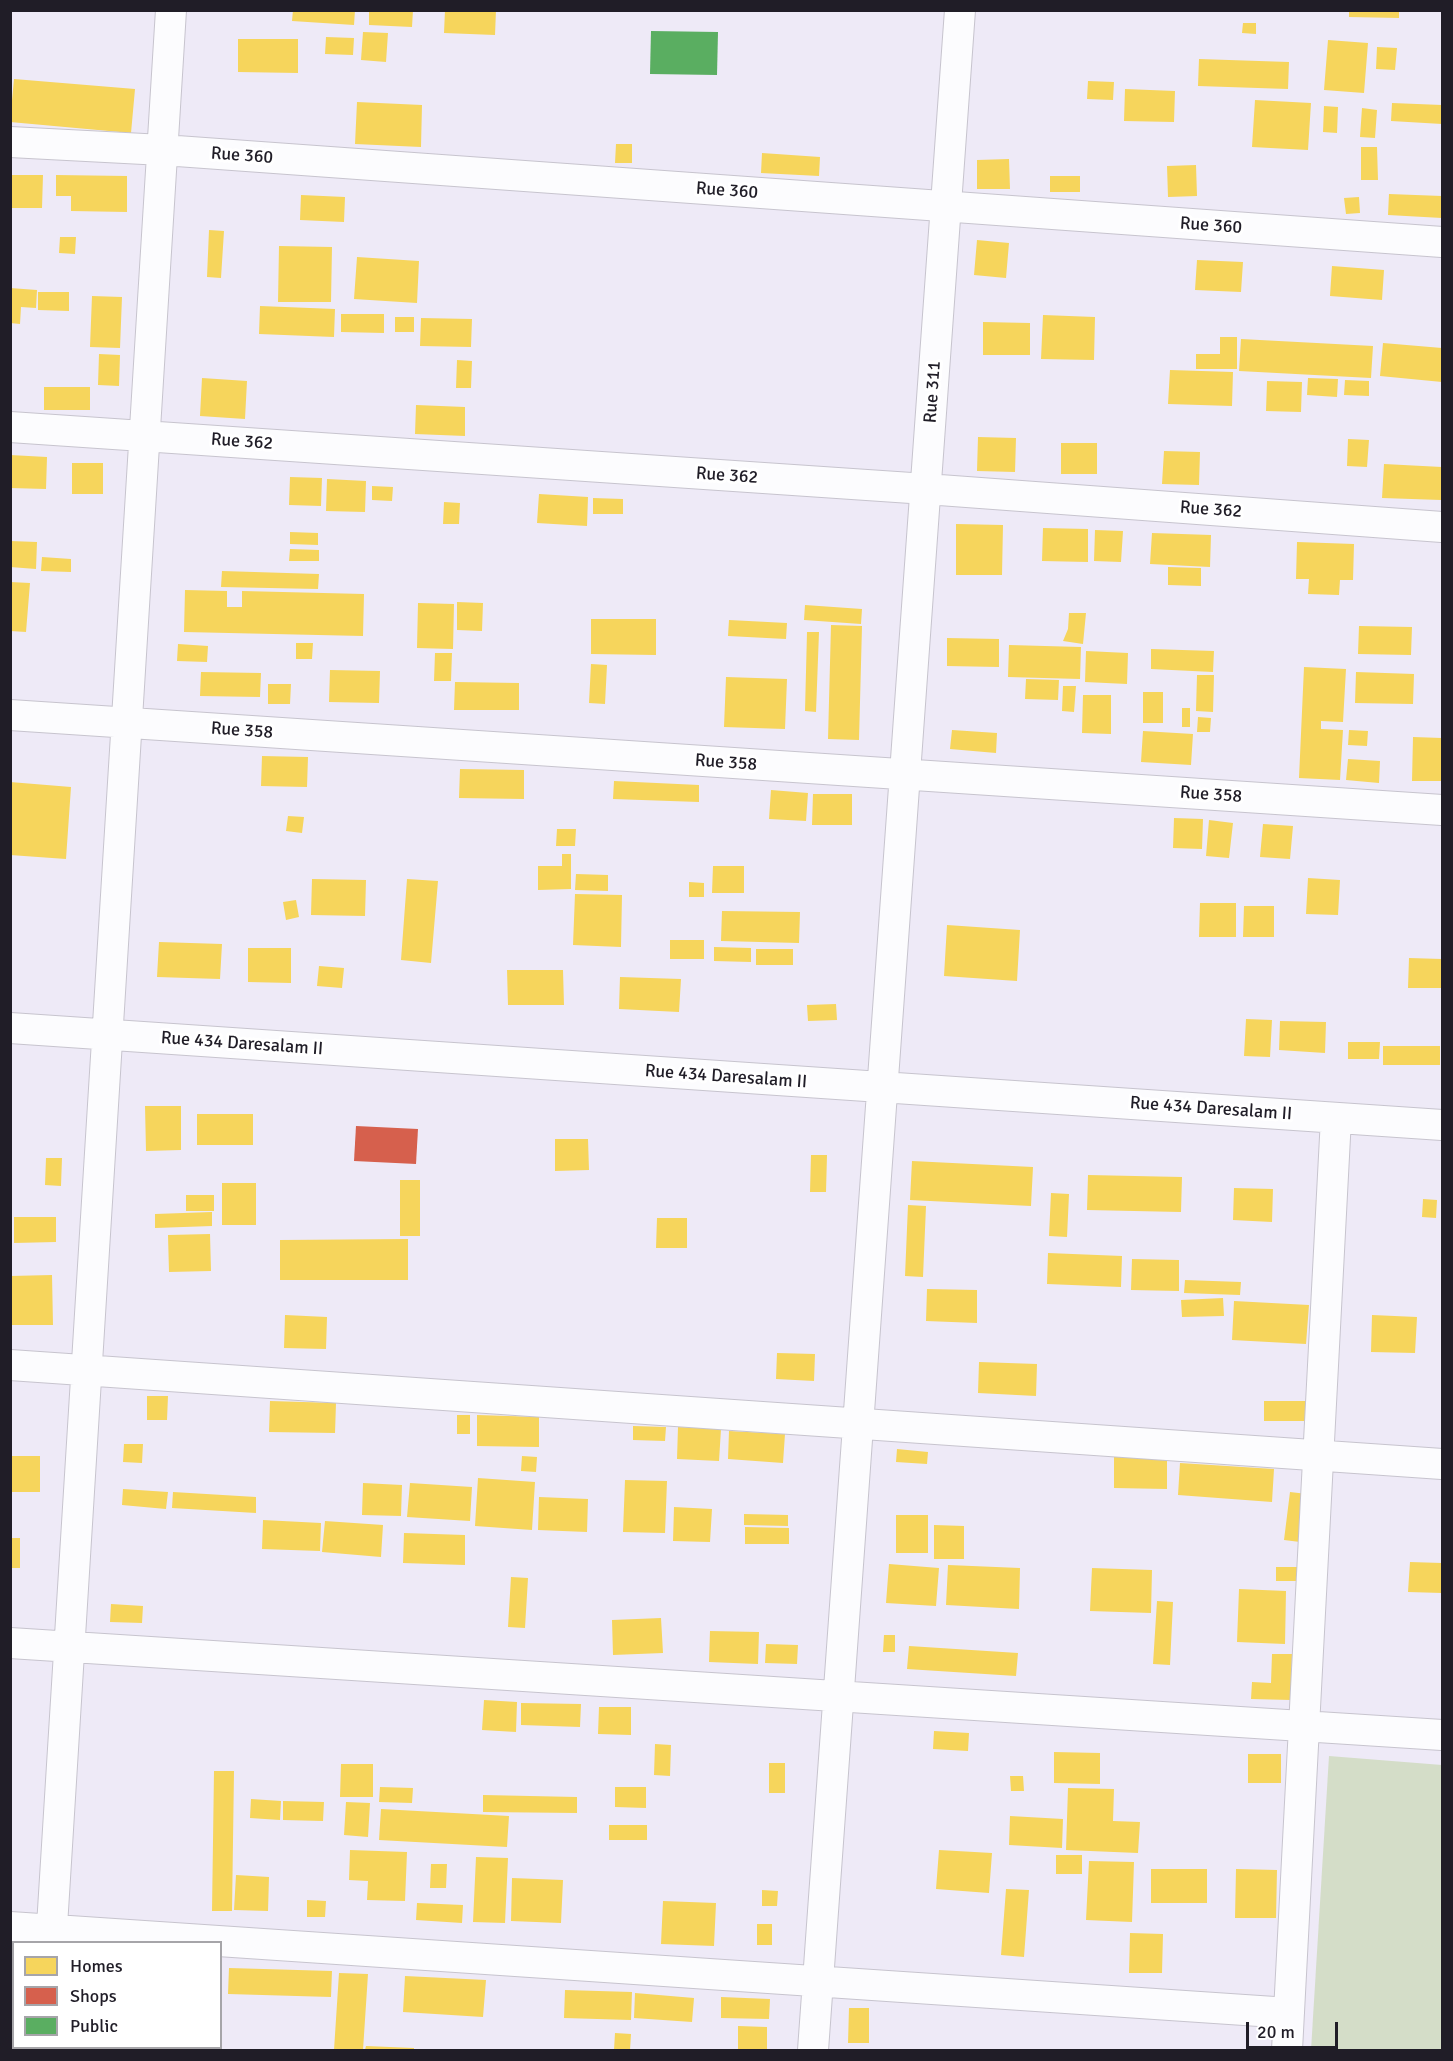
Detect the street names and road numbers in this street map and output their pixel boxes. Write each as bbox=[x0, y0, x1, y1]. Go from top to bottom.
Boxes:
street label: Rue 360 bbox=[210, 143, 274, 169]
street label: Rue 360 bbox=[695, 178, 759, 204]
street label: Rue 360 bbox=[1179, 213, 1243, 239]
street label: Rue 311 bbox=[920, 360, 946, 424]
street label: Rue 362 bbox=[210, 429, 274, 455]
street label: Rue 362 bbox=[695, 463, 759, 489]
street label: Rue 362 bbox=[1179, 497, 1243, 523]
street label: Rue 358 bbox=[210, 718, 274, 744]
street label: Rue 358 bbox=[694, 750, 758, 776]
street label: Rue 358 bbox=[1179, 782, 1243, 808]
street label: Rue 434 Daresalam II bbox=[160, 1028, 324, 1060]
street label: Rue 434 Daresalam II bbox=[644, 1061, 808, 1093]
street label: Rue 434 Daresalam II bbox=[1129, 1093, 1293, 1125]

